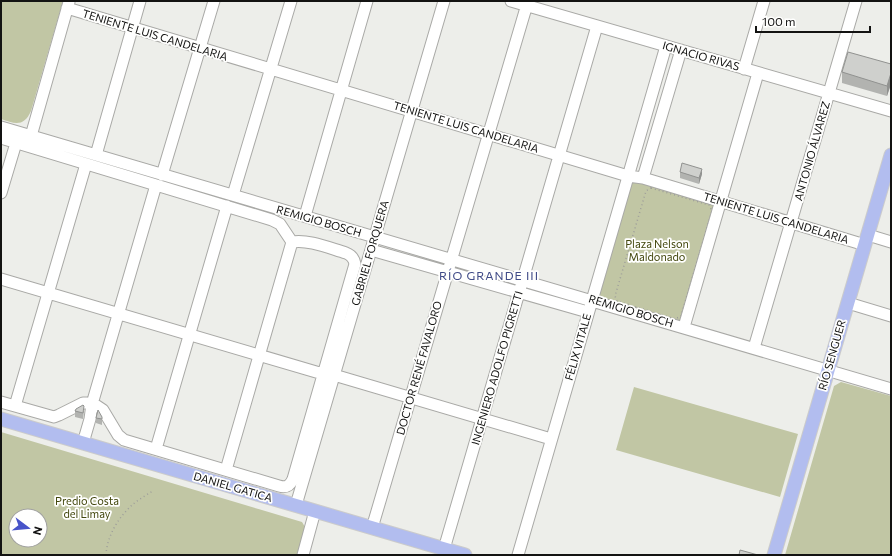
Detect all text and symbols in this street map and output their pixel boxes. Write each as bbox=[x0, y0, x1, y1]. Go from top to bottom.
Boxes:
street label: TENIENTE LUIS CANDELARIA bbox=[81, 6, 230, 63]
scale bar bbox=[756, 8, 870, 34]
text: 100 m bbox=[762, 14, 796, 28]
street label: IGNACIO RIVAS bbox=[661, 38, 741, 73]
street label: TENIENTE LUIS CANDELARIA bbox=[392, 98, 541, 155]
street label: ANTONIO ÁLVAREZ bbox=[790, 99, 832, 202]
street label: TENIENTE LUIS CANDELARIA bbox=[702, 189, 851, 246]
street label: GABRIEL FORQUERA bbox=[348, 198, 391, 307]
street label: REMIGIO BOSCH bbox=[275, 202, 363, 239]
park label: Plaza Nelson Maldonado bbox=[625, 237, 689, 263]
district label: RÍO GRANDE III bbox=[439, 268, 539, 282]
street label: INGENIERO ADOLFO PIGRETTI bbox=[468, 289, 525, 446]
street label: REMIGIO BOSCH bbox=[587, 291, 675, 330]
street label: DOCTOR RENÉ FAVALORO bbox=[392, 299, 444, 436]
street label: FÉLIX VITALE bbox=[561, 312, 593, 382]
street label: RÍO SENGUER bbox=[814, 317, 848, 392]
street label: DANIEL GATICA bbox=[192, 469, 275, 504]
park label: Predio Costa del Limay bbox=[55, 494, 119, 520]
north arrow bbox=[8, 508, 48, 548]
text: N bbox=[31, 525, 45, 537]

